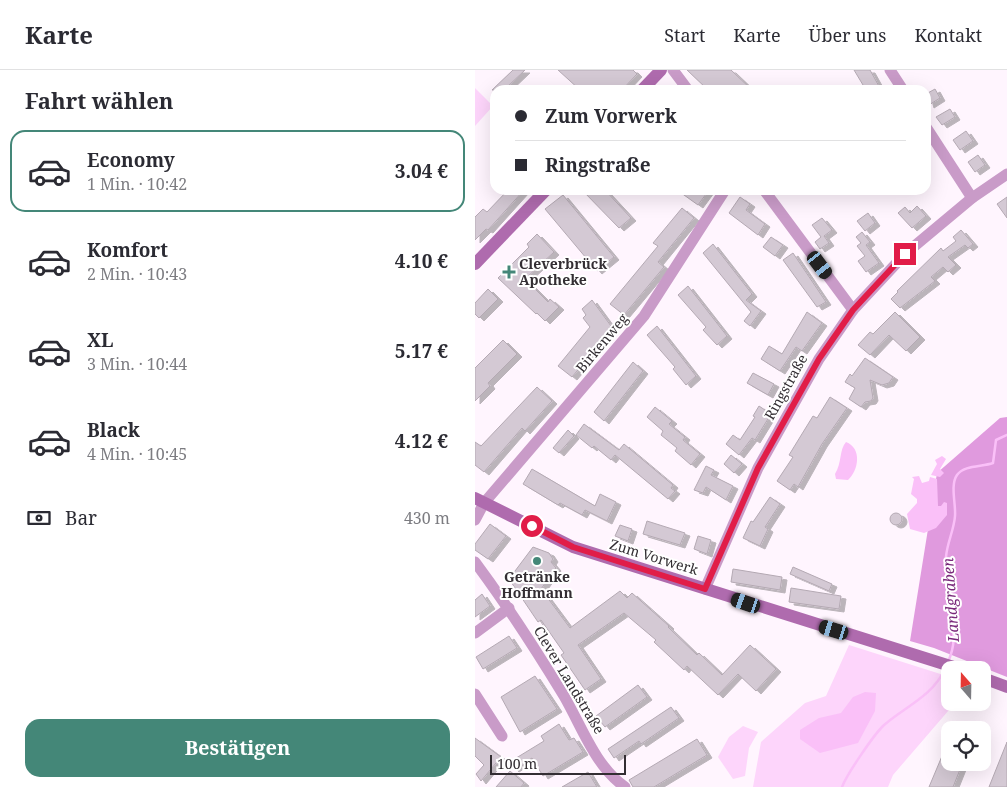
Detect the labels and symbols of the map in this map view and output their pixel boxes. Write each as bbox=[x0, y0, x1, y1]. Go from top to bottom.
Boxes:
route end bbox=[894, 243, 916, 265]
car bbox=[804, 249, 835, 281]
place label: Cleverbrück Apotheke bbox=[519, 254, 607, 289]
marker: Cleverbrück Apotheke bbox=[503, 266, 515, 278]
street label: Birkenweg bbox=[571, 309, 632, 376]
street label: Ringstraße bbox=[760, 351, 811, 423]
route start bbox=[521, 515, 543, 537]
street label: Zum Vorwerk bbox=[608, 534, 702, 579]
marker: Getränke Hoffmann bbox=[531, 555, 543, 567]
water label: Landgraben bbox=[937, 557, 963, 644]
place label: Getränke Hoffmann bbox=[501, 567, 573, 602]
car bbox=[729, 591, 762, 615]
car bbox=[817, 618, 850, 642]
street label: Clever Landstraße bbox=[530, 622, 609, 737]
north arrow bbox=[941, 661, 991, 711]
scale bar bbox=[490, 752, 626, 775]

